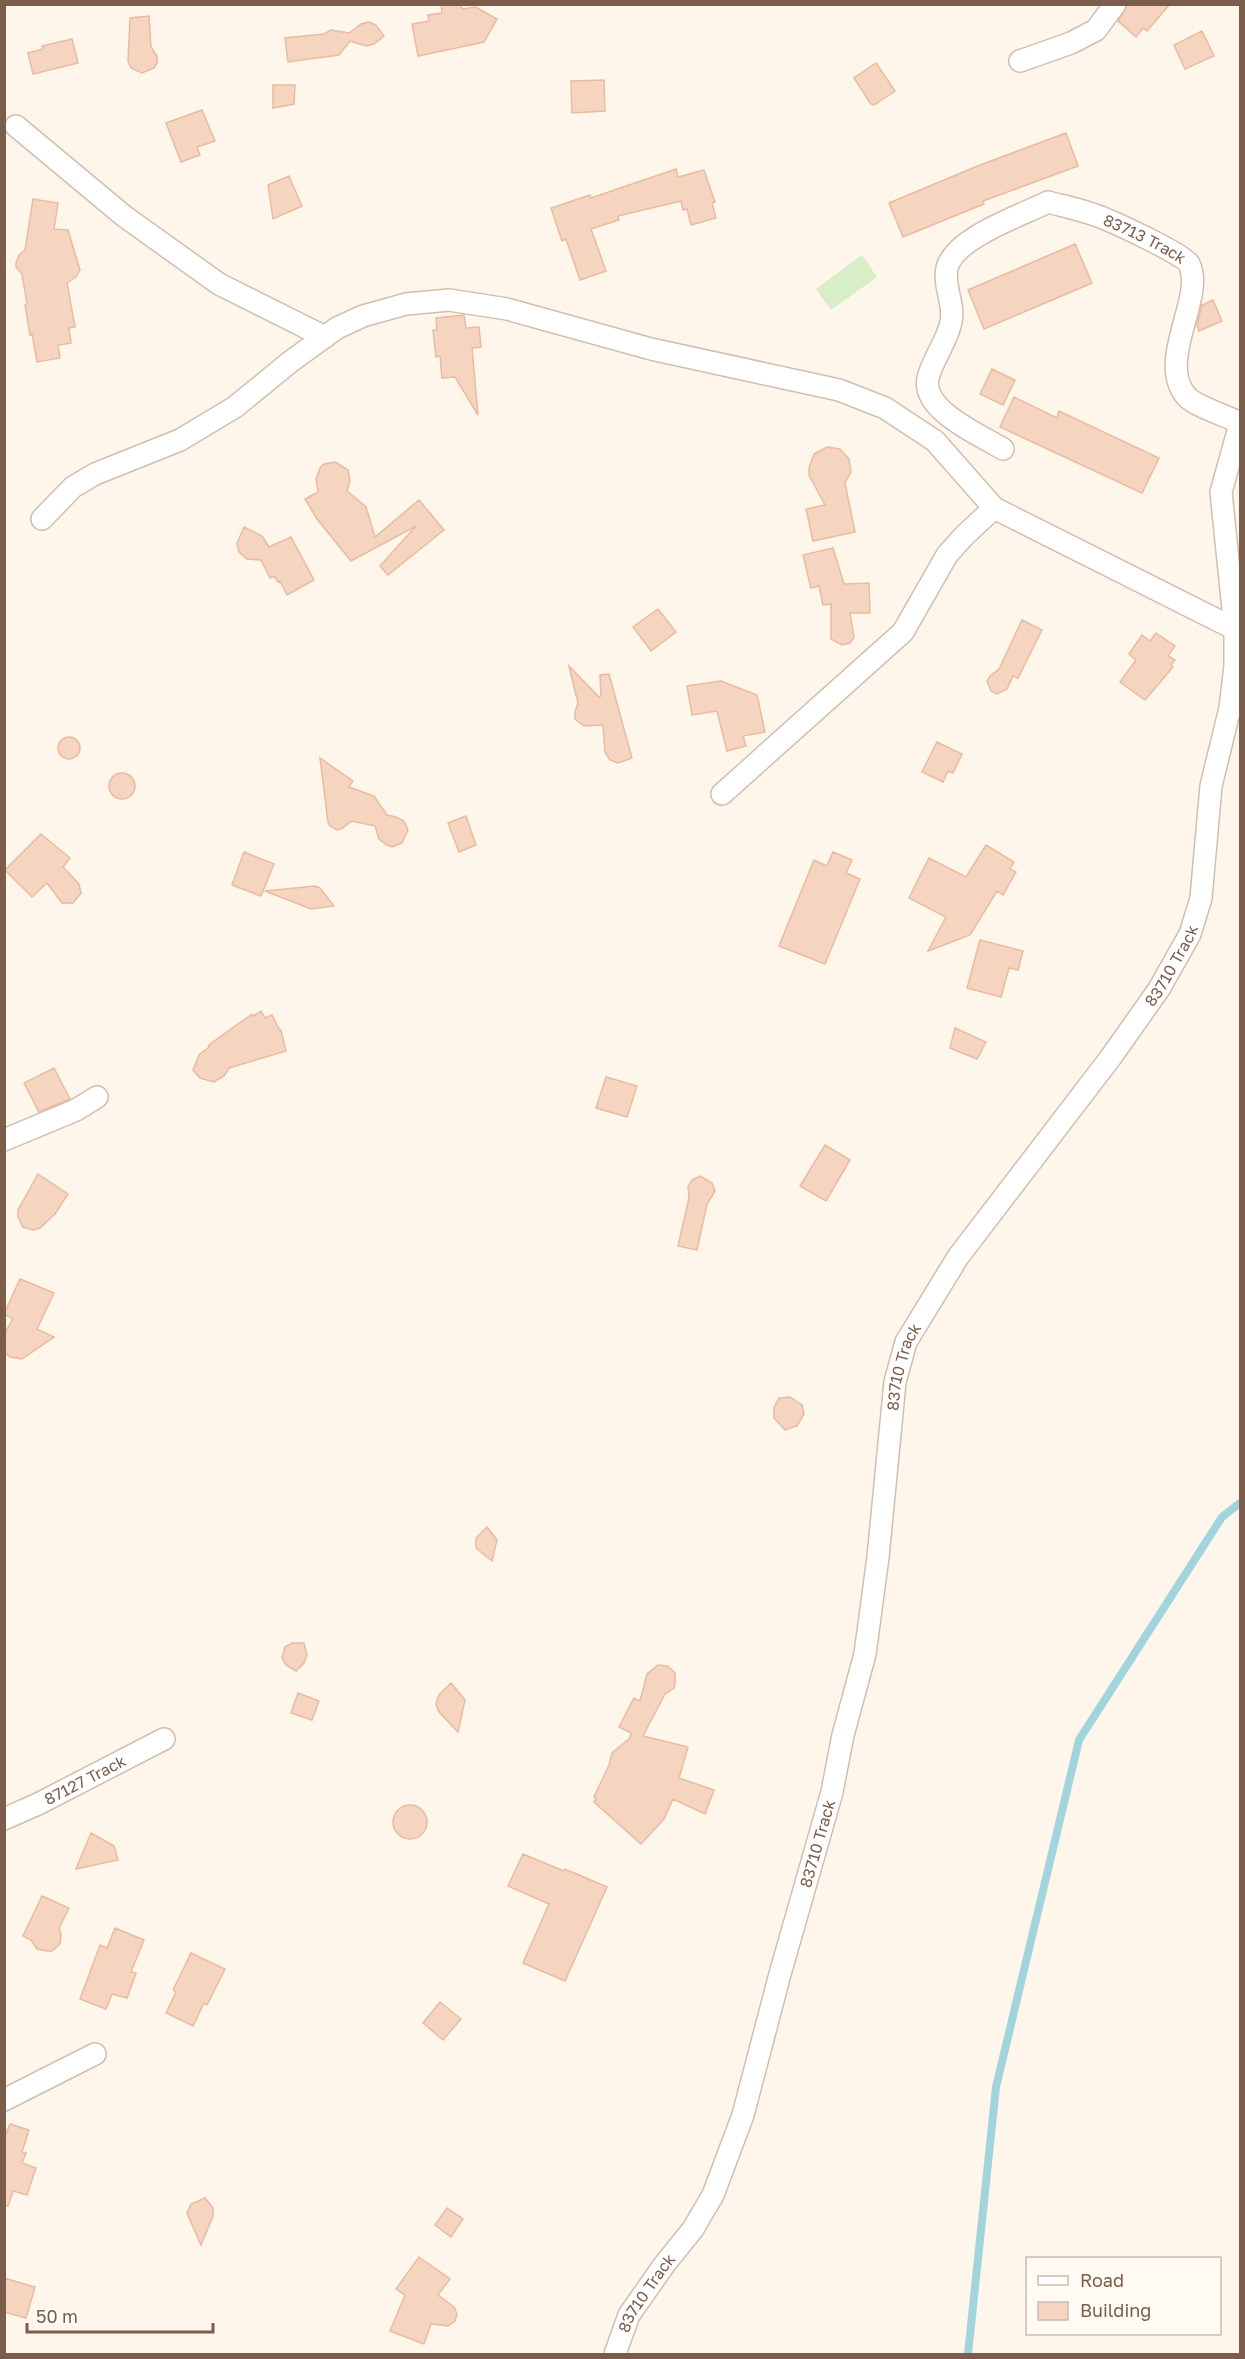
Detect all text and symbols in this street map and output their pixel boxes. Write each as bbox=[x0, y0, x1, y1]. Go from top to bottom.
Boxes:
street label: 83713 Track bbox=[1100, 209, 1190, 268]
street label: 83710 Track bbox=[1140, 923, 1202, 1010]
street label: 83710 Track bbox=[882, 1319, 925, 1412]
street label: 87127 Track bbox=[41, 1750, 129, 1809]
street label: 83710 Track bbox=[795, 1797, 839, 1890]
street label: 83710 Track bbox=[614, 2249, 679, 2335]
legend bbox=[1026, 2257, 1221, 2335]
text: Road bbox=[1080, 2269, 1124, 2291]
scale bar bbox=[27, 2296, 213, 2334]
text: Building bbox=[1080, 2299, 1151, 2321]
text: 50 m bbox=[36, 2305, 78, 2327]

